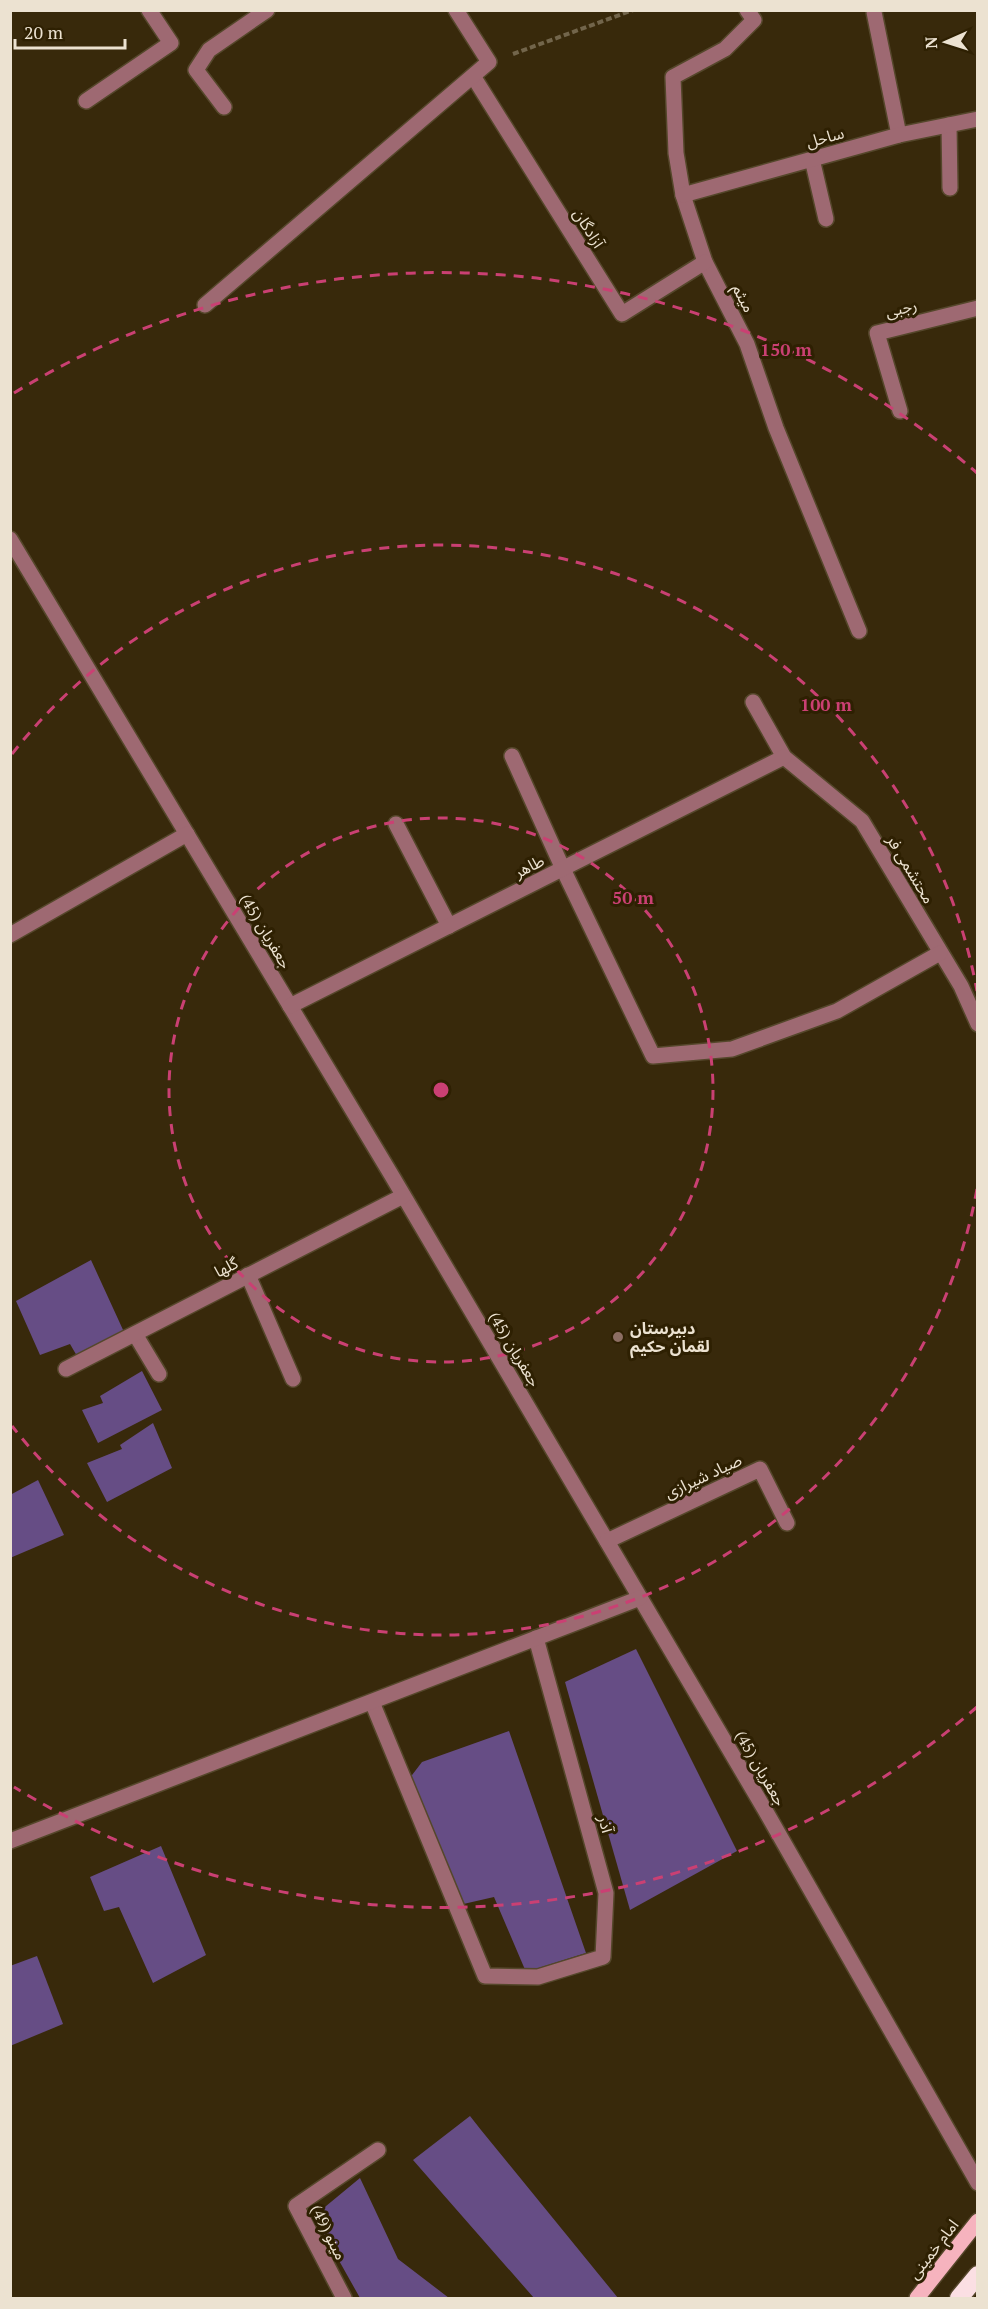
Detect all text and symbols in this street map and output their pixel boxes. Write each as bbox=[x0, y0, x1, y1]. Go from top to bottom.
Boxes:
scale bar bbox=[15, 12, 124, 50]
north arrow bbox=[916, 12, 976, 72]
text: 20 m bbox=[24, 20, 64, 44]
text: N bbox=[920, 36, 942, 49]
street label: ساحل bbox=[804, 121, 846, 153]
street label: آزادگان bbox=[568, 204, 610, 253]
street label: میثم bbox=[726, 280, 760, 317]
street label: رجبی bbox=[883, 293, 919, 323]
text: 150 m bbox=[760, 337, 812, 361]
text: 100 m bbox=[800, 692, 852, 716]
street label: محتشمی فر bbox=[881, 830, 940, 907]
street label: طاهر bbox=[509, 849, 548, 883]
text: 50 m bbox=[612, 885, 654, 909]
street label: جعفریان (45) bbox=[235, 889, 297, 973]
centre of rings bbox=[431, 1080, 451, 1100]
street label: گلها bbox=[210, 1252, 242, 1282]
street label: جعفریان (45) bbox=[484, 1307, 546, 1391]
place label: دبیرستان لقمان حکیم bbox=[630, 1317, 710, 1359]
marker: دبیرستان لقمان حکیم bbox=[611, 1330, 625, 1344]
street label: صیاد شیرازی bbox=[661, 1449, 745, 1503]
street label: جعفریان (45) bbox=[731, 1726, 791, 1810]
street label: آذر bbox=[593, 1812, 619, 1836]
street label: مینو (49) bbox=[306, 2201, 352, 2263]
street label: امام خمینی bbox=[903, 2214, 965, 2285]

